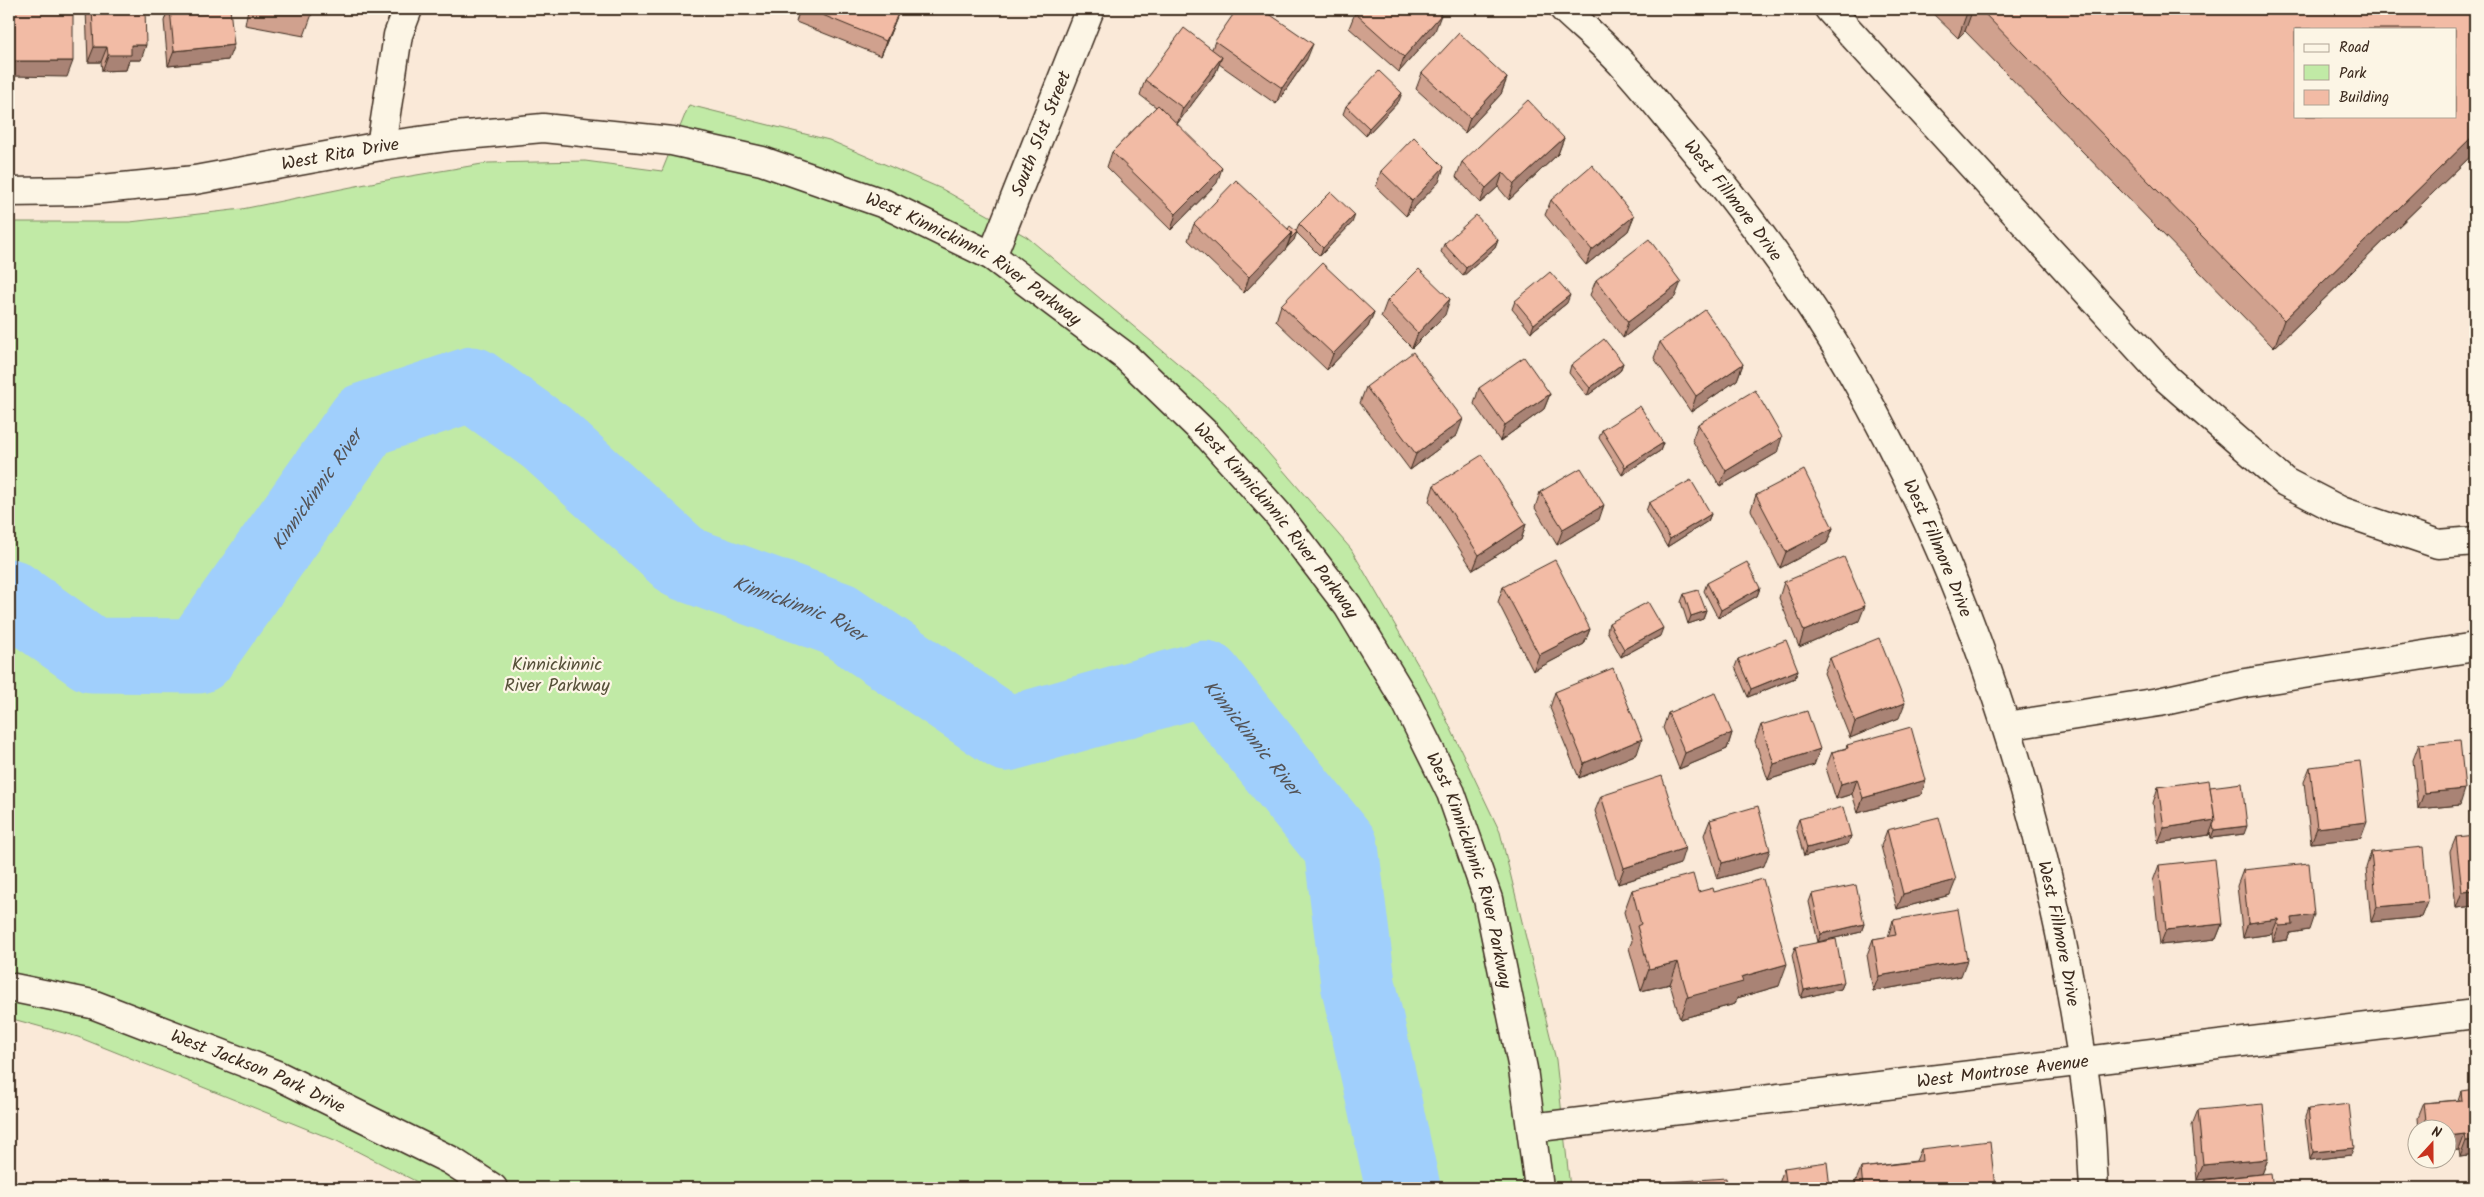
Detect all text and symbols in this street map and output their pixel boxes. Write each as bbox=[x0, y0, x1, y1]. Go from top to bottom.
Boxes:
legend bbox=[2294, 28, 2456, 118]
text: Road bbox=[2339, 36, 2370, 60]
text: Park bbox=[2339, 62, 2367, 86]
street label: South 51st Street bbox=[1004, 66, 1080, 201]
text: Building bbox=[2339, 86, 2389, 110]
street label: West Rita Drive bbox=[279, 131, 401, 180]
street label: West Fillmore Drive bbox=[1675, 134, 1789, 268]
street label: West Kinnickinnic River Parkway bbox=[861, 185, 1087, 335]
street label: West Kinnickinnic River Parkway bbox=[1186, 416, 1366, 625]
water label: Kinnickinnic River bbox=[264, 421, 373, 557]
street label: West Fillmore Drive bbox=[1894, 475, 1979, 622]
water label: Kinnickinnic River bbox=[728, 569, 874, 653]
park label: Kinnickinnic River Parkway bbox=[504, 651, 610, 701]
water label: Kinnickinnic River bbox=[1195, 674, 1310, 806]
street label: West Kinnickinnic River Parkway bbox=[1417, 748, 1519, 992]
street label: West Fillmore Drive bbox=[2028, 858, 2087, 1009]
street label: West Jackson Park Drive bbox=[166, 1022, 350, 1122]
street label: West Montrose Avenue bbox=[1915, 1048, 2090, 1097]
north arrow bbox=[2406, 1120, 2456, 1170]
text: N bbox=[2428, 1121, 2445, 1145]

